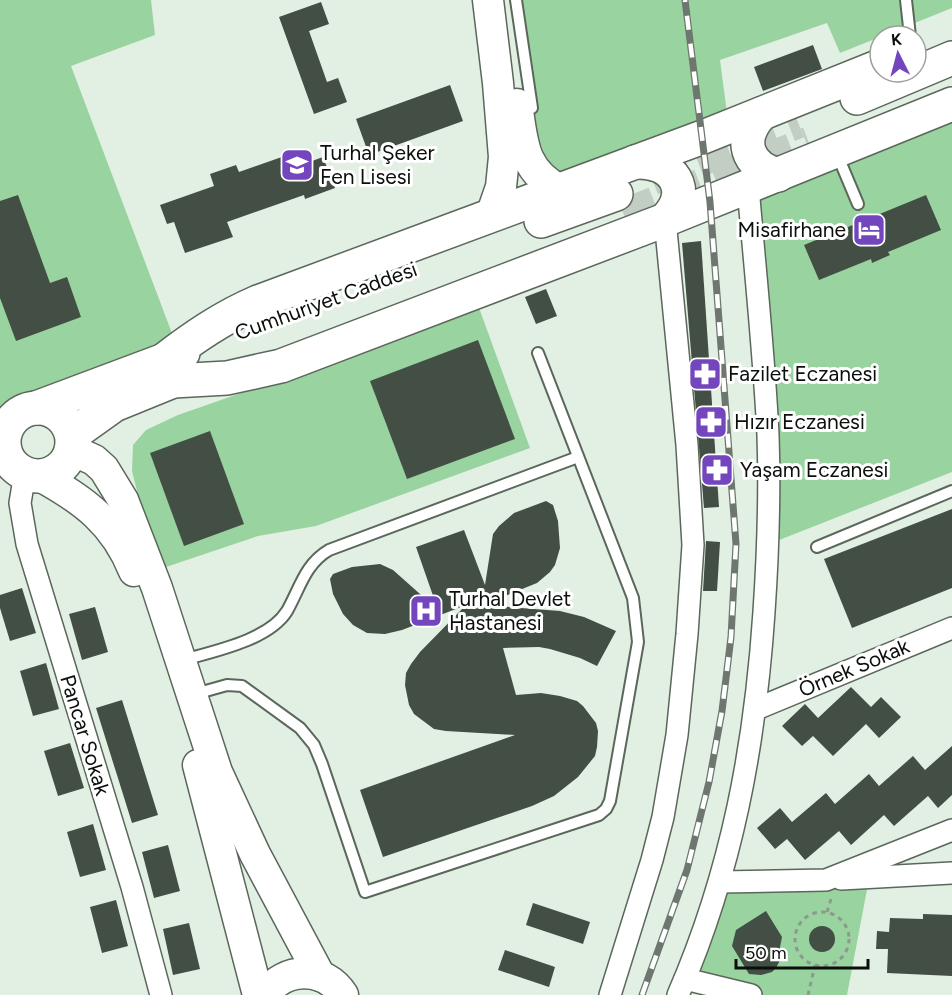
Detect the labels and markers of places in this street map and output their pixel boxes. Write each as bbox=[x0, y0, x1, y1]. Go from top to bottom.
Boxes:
place label: Turhal Şeker Fen Lisesi bbox=[320, 140, 435, 189]
school or university icon: Turhal Şeker Fen Lisesi bbox=[279, 147, 315, 183]
hotel icon: Misafirhane bbox=[851, 212, 887, 248]
place label: Misafirhane bbox=[738, 217, 846, 242]
pharmacy icon: Fazilet Eczanesi bbox=[687, 356, 723, 392]
place label: Fazilet Eczanesi bbox=[728, 361, 877, 386]
pharmacy icon: Hızır Eczanesi bbox=[693, 404, 729, 440]
place label: Hızır Eczanesi bbox=[734, 409, 865, 434]
pharmacy icon: Yaşam Eczanesi bbox=[699, 452, 735, 488]
place label: Yaşam Eczanesi bbox=[740, 457, 888, 482]
place label: Turhal Devlet Hastanesi bbox=[449, 586, 571, 635]
hospital icon: Turhal Devlet Hastanesi bbox=[408, 593, 444, 629]

